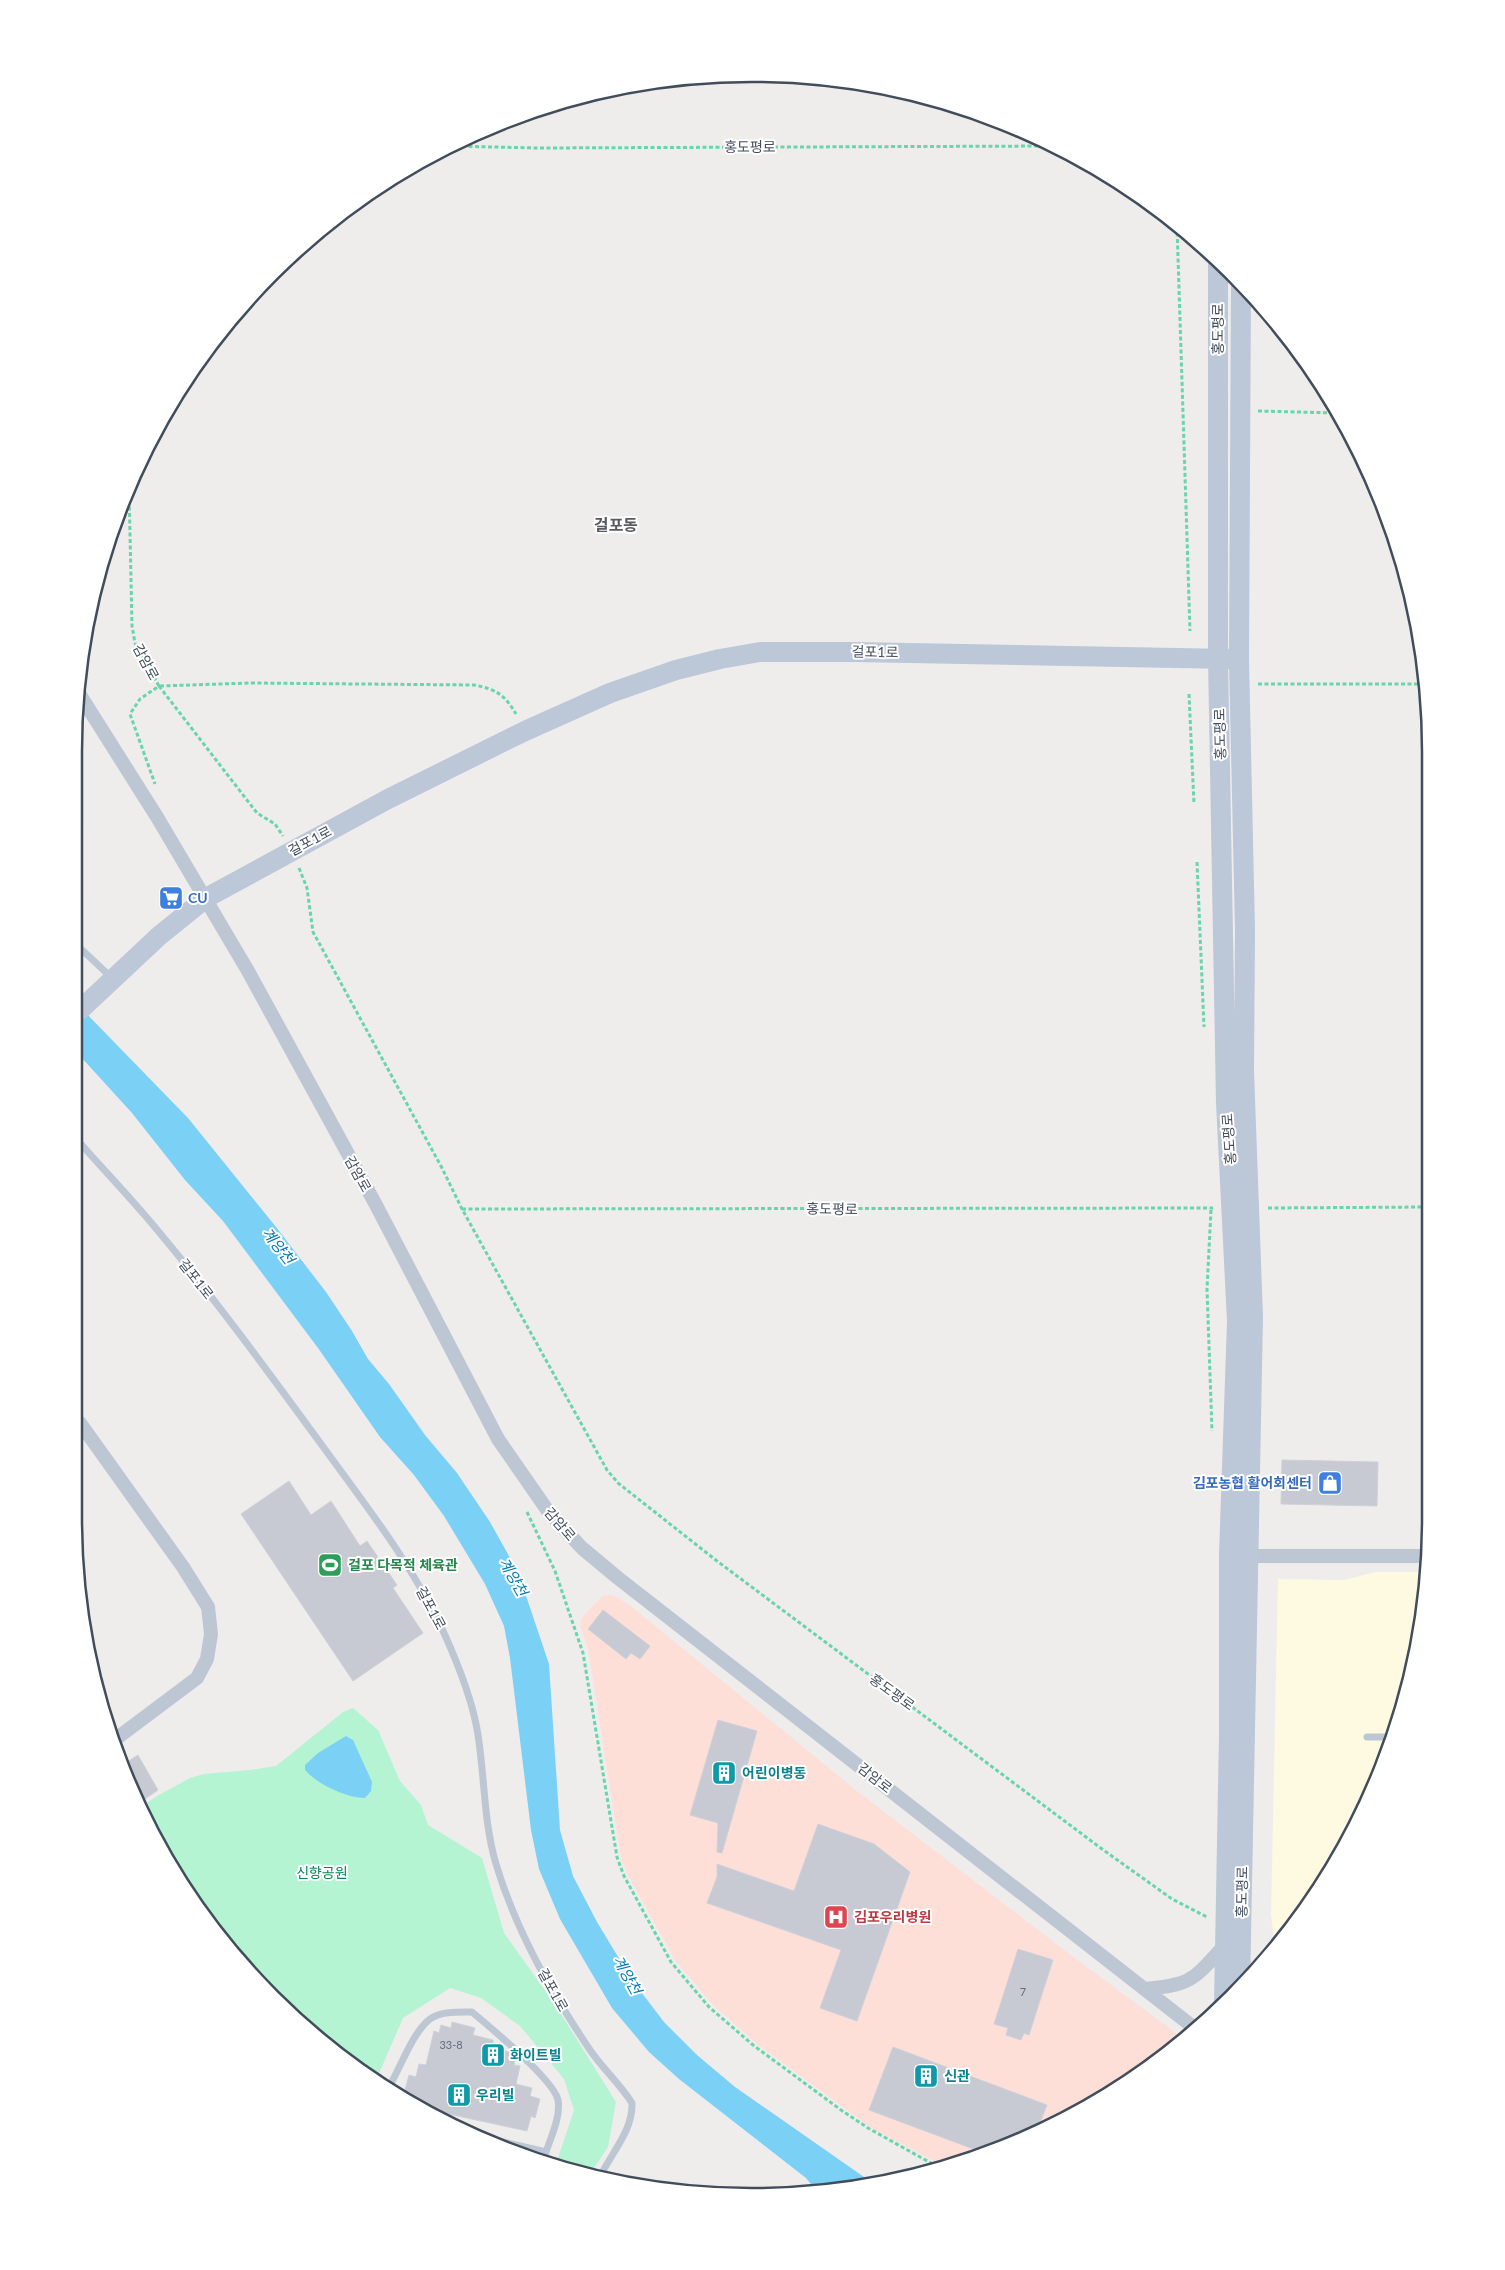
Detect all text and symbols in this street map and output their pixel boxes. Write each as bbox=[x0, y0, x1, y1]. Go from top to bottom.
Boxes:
street label: 홍도평로 bbox=[724, 138, 776, 155]
street label: 홍도평로 bbox=[1209, 303, 1226, 355]
district label: 걸포동 bbox=[594, 515, 638, 534]
street label: 감암로 bbox=[130, 641, 163, 683]
street label: 걸포1로 bbox=[851, 643, 899, 660]
street label: 홍도평로 bbox=[1211, 708, 1228, 760]
street label: 걸포1로 bbox=[285, 822, 335, 859]
supermarket icon: CU bbox=[158, 885, 184, 911]
place label: CU bbox=[188, 889, 208, 906]
street label: 홍도평로 bbox=[1218, 1113, 1239, 1165]
street label: 감암로 bbox=[342, 1153, 375, 1195]
street label: 홍도평로 bbox=[806, 1200, 858, 1217]
water label: 계양천 bbox=[259, 1224, 300, 1269]
street label: 걸포1로 bbox=[175, 1255, 218, 1302]
shop icon: 김포농협 활어회센터 bbox=[1317, 1470, 1343, 1496]
place label: 김포농협 활어회센터 bbox=[1193, 1474, 1312, 1491]
street label: 감암로 bbox=[541, 1504, 580, 1544]
sports icon: 걸포 다목적 체육관 bbox=[317, 1552, 343, 1578]
water label: 계양천 bbox=[496, 1554, 533, 1601]
place label: 걸포 다목적 체육관 bbox=[348, 1556, 458, 1573]
street label: 걸포1로 bbox=[413, 1583, 450, 1633]
street label: 홍도평로 bbox=[866, 1670, 918, 1714]
street label: 감암로 bbox=[855, 1759, 896, 1796]
building icon: 어린이병동 bbox=[711, 1760, 737, 1786]
place label: 어린이병동 bbox=[742, 1764, 807, 1781]
park label: 신향공원 bbox=[296, 1864, 348, 1881]
street label: 홍도평로 bbox=[1233, 1866, 1250, 1918]
hospital icon: 김포우리병원 bbox=[823, 1904, 849, 1930]
place label: 김포우리병원 bbox=[854, 1908, 931, 1925]
water label: 계양천 bbox=[610, 1952, 647, 1999]
street label: 걸포1로 bbox=[535, 1965, 572, 2014]
house number: 7 bbox=[1020, 1985, 1026, 1998]
house number: 33-8 bbox=[439, 2038, 463, 2051]
building icon: 화이트빌 bbox=[480, 2042, 506, 2068]
place label: 화이트빌 bbox=[510, 2046, 562, 2063]
building icon: 신관 bbox=[913, 2063, 939, 2089]
place label: 신관 bbox=[944, 2067, 970, 2084]
building icon: 우리빌 bbox=[446, 2082, 472, 2108]
place label: 우리빌 bbox=[476, 2086, 515, 2103]

